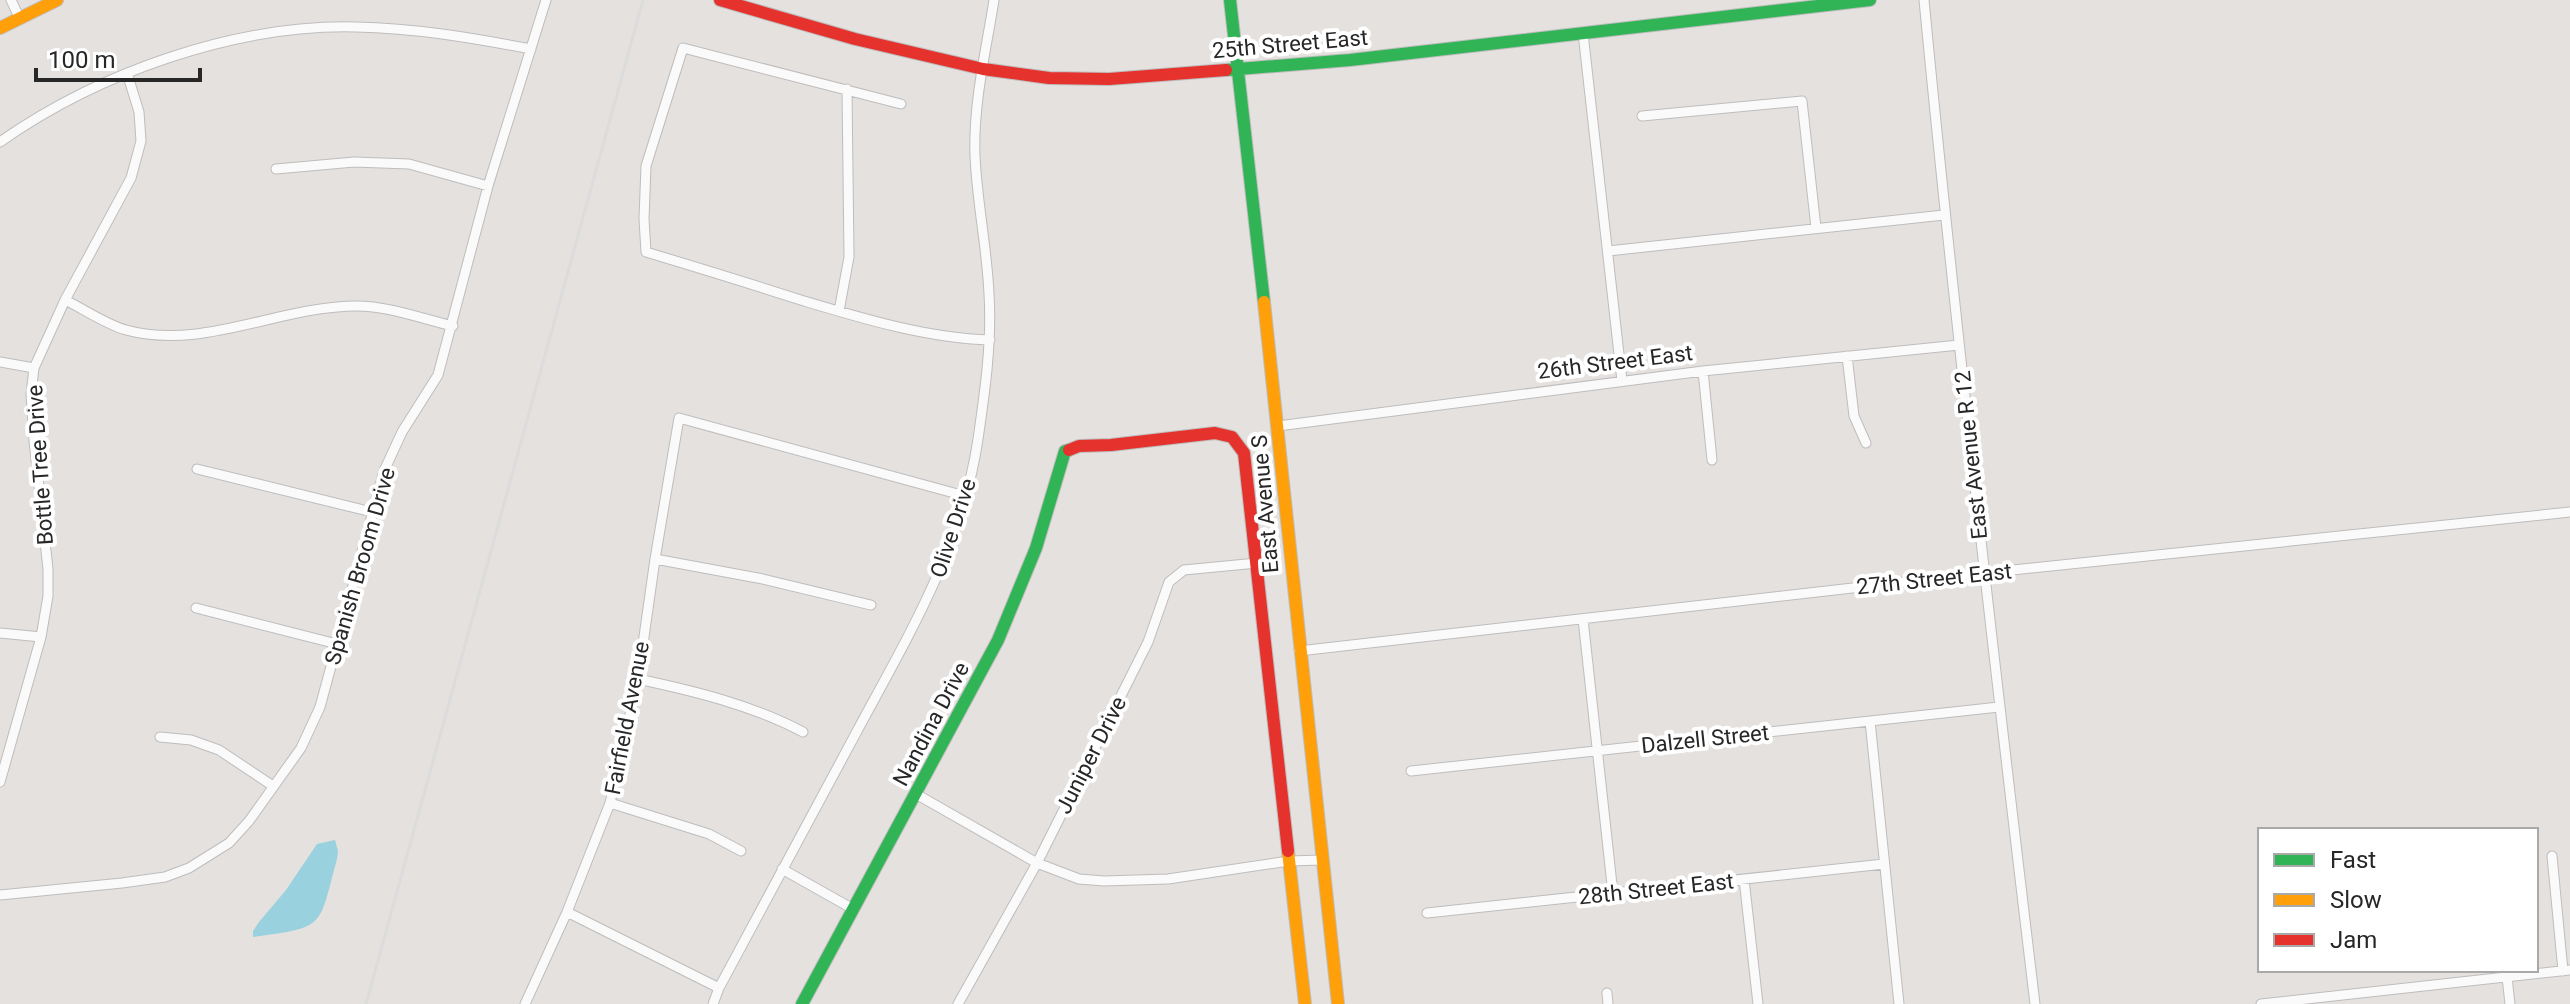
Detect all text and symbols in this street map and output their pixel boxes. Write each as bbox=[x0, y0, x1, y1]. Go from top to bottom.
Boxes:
street label: 25th Street East bbox=[1211, 25, 1369, 63]
scale bar bbox=[36, 32, 200, 82]
text: 100 m bbox=[48, 46, 115, 74]
street label: 26th Street East bbox=[1536, 340, 1694, 384]
street label: East Avenue R 12 bbox=[1950, 369, 1992, 541]
street label: Bottle Tree Drive bbox=[22, 384, 58, 546]
street label: East Avenue S bbox=[1246, 434, 1284, 574]
street label: Spanish Broom Drive bbox=[320, 464, 400, 668]
street label: Olive Drive bbox=[925, 475, 981, 581]
street label: 27th Street East bbox=[1855, 558, 2013, 600]
street label: Fairfield Avenue bbox=[600, 639, 654, 797]
street label: Nandina Drive bbox=[888, 658, 974, 790]
street label: Juniper Drive bbox=[1051, 692, 1131, 818]
street label: Dalzell Street bbox=[1640, 720, 1770, 758]
legend bbox=[2258, 828, 2538, 972]
text: Fast bbox=[2330, 846, 2376, 874]
street label: 28th Street East bbox=[1577, 868, 1735, 910]
text: Slow bbox=[2330, 886, 2382, 914]
text: Jam bbox=[2330, 926, 2377, 954]

